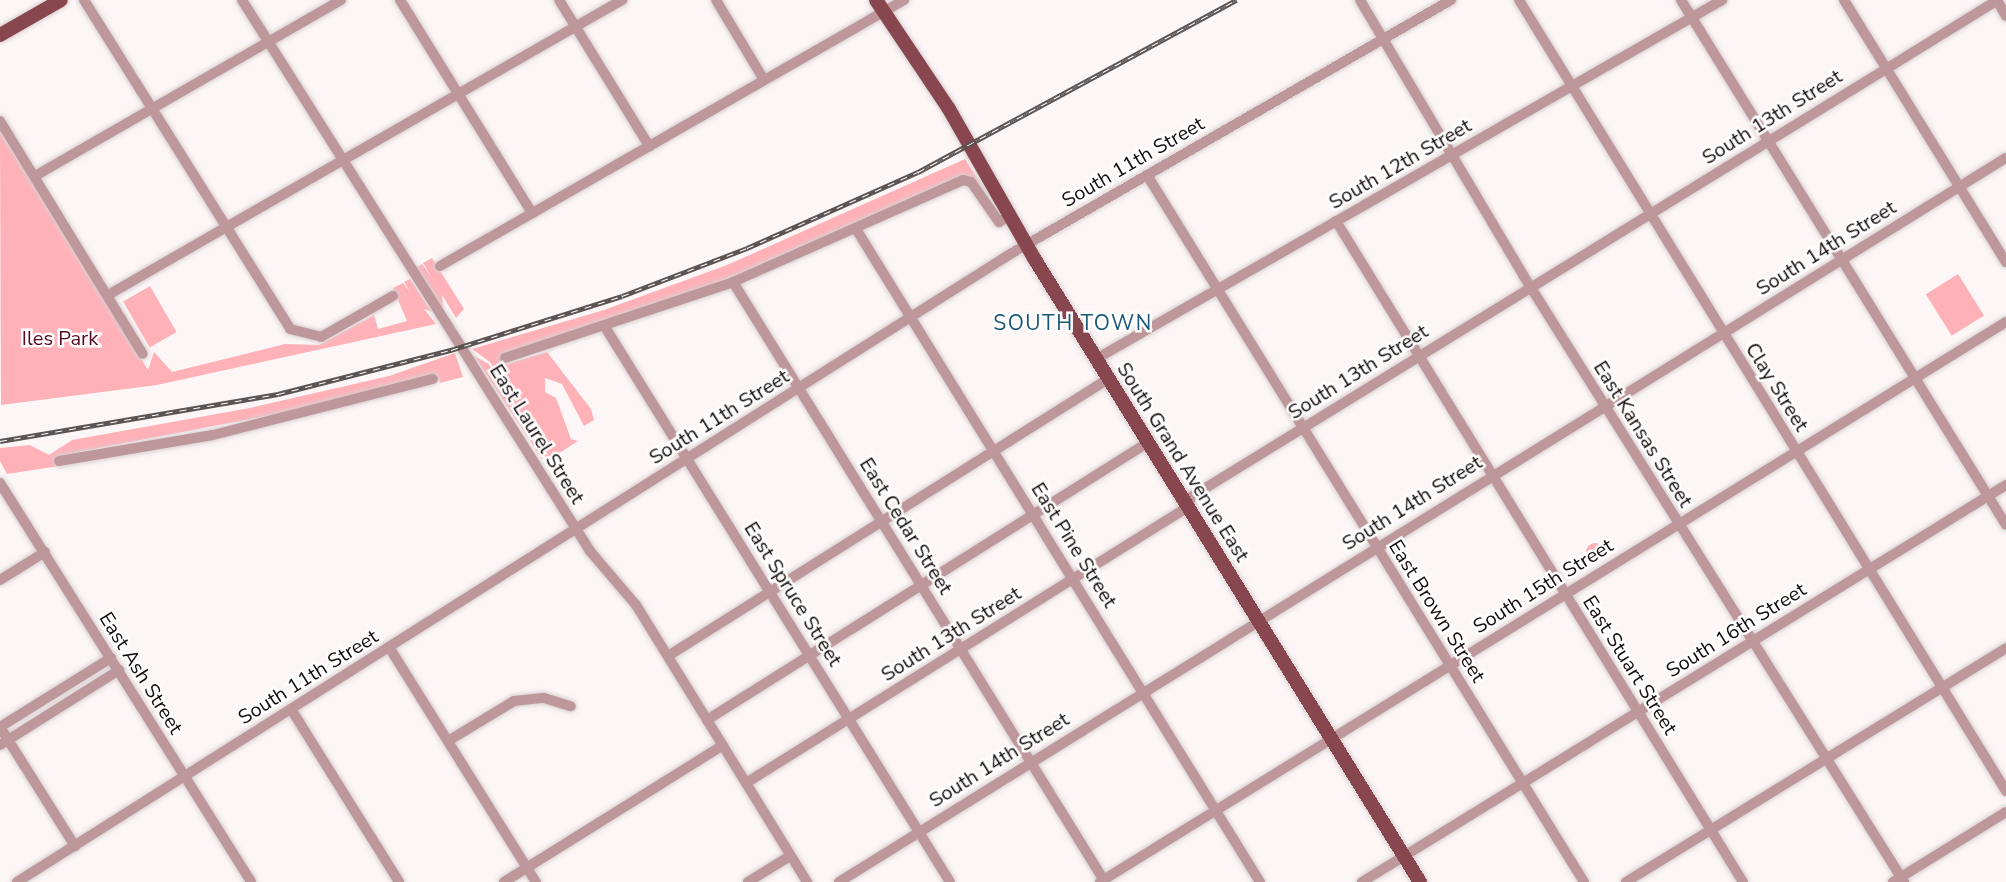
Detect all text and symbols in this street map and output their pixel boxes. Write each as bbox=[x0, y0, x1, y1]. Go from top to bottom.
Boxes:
street label: South 13th Street bbox=[1698, 64, 1846, 170]
street label: South 11th Street bbox=[1058, 112, 1208, 212]
street label: South 12th Street bbox=[1325, 114, 1475, 214]
street label: South 14th Street bbox=[1752, 195, 1900, 301]
district label: SOUTH TOWN bbox=[993, 310, 1153, 336]
street label: South 13th Street bbox=[1284, 319, 1432, 425]
park label: Iles Park bbox=[22, 326, 98, 350]
street label: Clay Street bbox=[1740, 338, 1814, 436]
street label: East Kansas Street bbox=[1588, 357, 1698, 511]
street label: South Grand Avenue East bbox=[1112, 358, 1254, 566]
street label: East Laurel Street bbox=[484, 360, 590, 508]
street label: South 11th Street bbox=[645, 364, 793, 470]
street label: South 14th Street bbox=[1338, 450, 1486, 556]
street label: East Cedar Street bbox=[854, 453, 958, 599]
street label: East Pine Street bbox=[1026, 478, 1122, 612]
street label: East Spruce Street bbox=[739, 517, 847, 671]
street label: South 15th Street bbox=[1469, 533, 1617, 639]
street label: East Brown Street bbox=[1384, 535, 1490, 687]
street label: South 16th Street bbox=[1662, 577, 1810, 683]
street label: South 13th Street bbox=[877, 581, 1025, 687]
street label: East Stuart Street bbox=[1578, 591, 1682, 739]
street label: East Ash Street bbox=[94, 608, 188, 738]
street label: South 11th Street bbox=[234, 624, 382, 730]
street label: South 14th Street bbox=[925, 707, 1073, 813]

